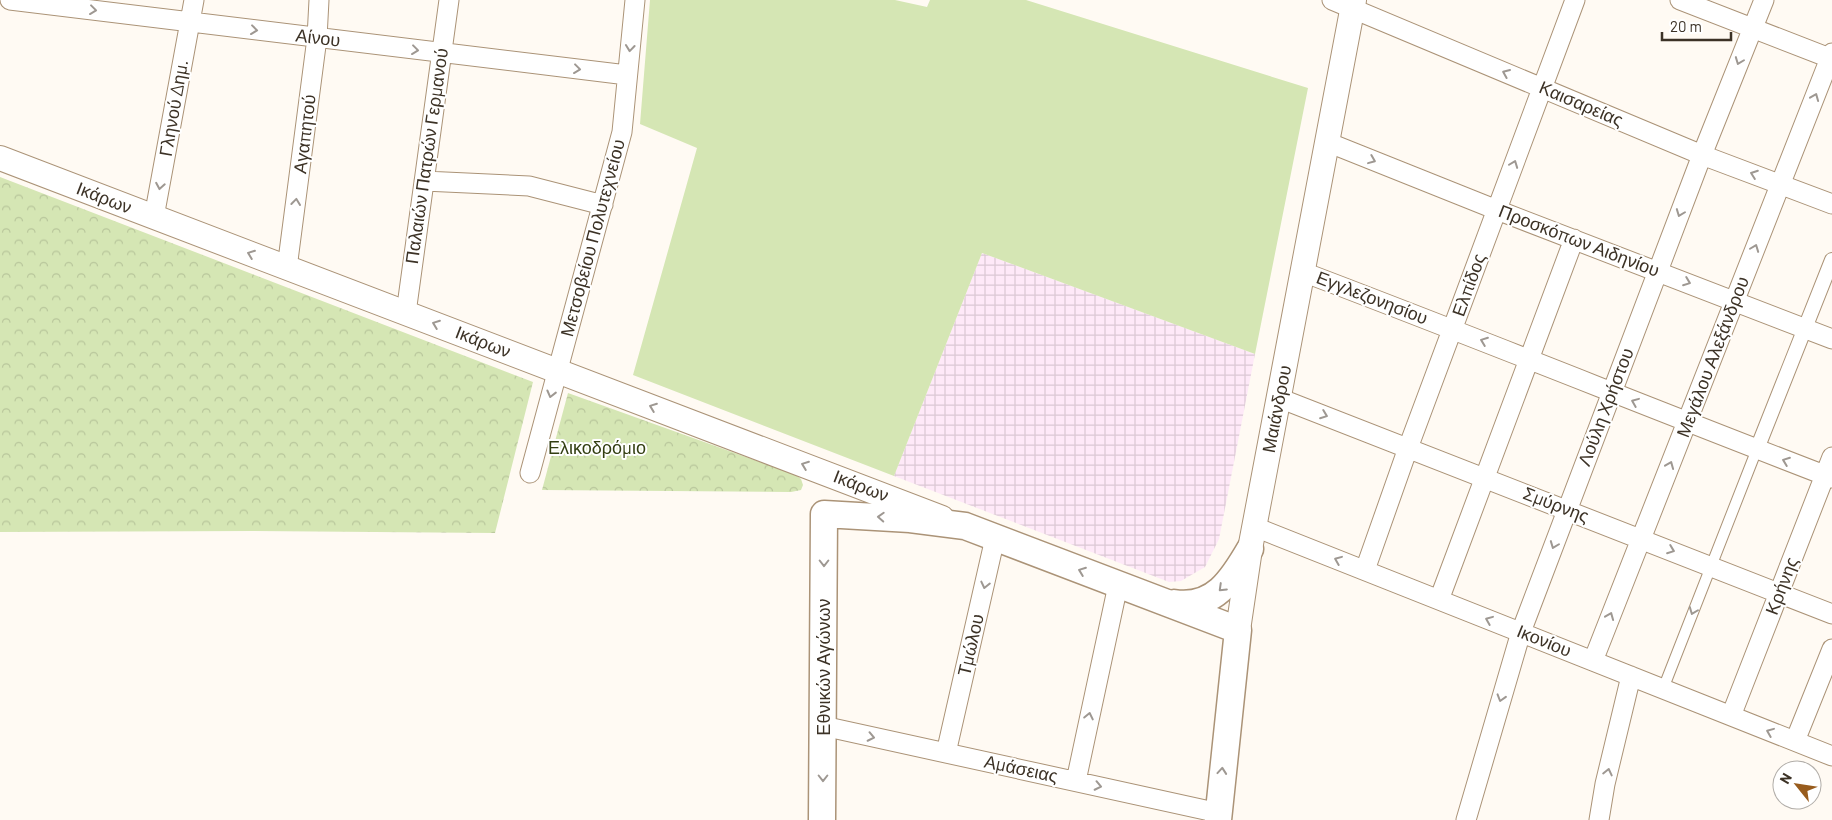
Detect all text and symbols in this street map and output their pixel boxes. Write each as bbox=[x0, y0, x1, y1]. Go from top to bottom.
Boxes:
one-way arrow bbox=[89, 4, 97, 15]
scale bar bbox=[1662, 10, 1731, 42]
text: 20 m bbox=[1670, 17, 1702, 35]
street label: Αίνου bbox=[295, 23, 342, 51]
one-way arrow bbox=[250, 24, 258, 35]
one-way arrow bbox=[411, 44, 420, 54]
one-way arrow bbox=[625, 45, 636, 53]
street label: Παλαιών Πατρών Γερμανού bbox=[400, 46, 452, 265]
one-way arrow bbox=[1735, 57, 1745, 65]
street label: Γληνού Δημ. bbox=[154, 58, 192, 158]
one-way arrow bbox=[573, 63, 581, 74]
one-way arrow bbox=[1502, 69, 1511, 79]
street label: Καισαρείας bbox=[1536, 76, 1627, 131]
street label: Αγαπητού bbox=[288, 93, 320, 175]
one-way arrow bbox=[1808, 93, 1819, 102]
street label: Μετσοβείου Πολυτεχνείου bbox=[555, 137, 629, 339]
one-way arrow bbox=[1368, 154, 1376, 164]
one-way arrow bbox=[1508, 160, 1518, 169]
one-way arrow bbox=[1750, 170, 1758, 180]
street label: Ικάρων bbox=[74, 176, 135, 218]
one-way arrow bbox=[155, 181, 165, 190]
one-way arrow bbox=[290, 198, 301, 206]
street label: Προσκόπων Αιδηνίου bbox=[1496, 199, 1663, 281]
one-way arrow bbox=[1676, 208, 1686, 217]
one-way arrow bbox=[1749, 244, 1759, 253]
one-way arrow bbox=[247, 250, 256, 260]
street label: Ελπίδος bbox=[1447, 250, 1490, 319]
street label: Εγγλεζονησίου bbox=[1313, 266, 1431, 328]
street label: Μεγάλου Αλεξάνδρου bbox=[1671, 273, 1753, 440]
one-way arrow bbox=[1682, 276, 1691, 287]
one-way arrow bbox=[432, 320, 441, 330]
street label: Ικάρων bbox=[453, 320, 514, 362]
one-way arrow bbox=[1481, 336, 1489, 346]
street label: Λούλη Χρήστου bbox=[1572, 345, 1638, 469]
street label: Μαιάνδρου bbox=[1257, 363, 1295, 455]
one-way arrow bbox=[546, 389, 557, 398]
one-way arrow bbox=[1631, 397, 1640, 408]
one-way arrow bbox=[649, 403, 658, 413]
one-way arrow bbox=[1319, 409, 1328, 419]
park label: Ελικοδρόμιο bbox=[548, 436, 646, 458]
one-way arrow bbox=[1783, 456, 1791, 466]
one-way arrow bbox=[801, 461, 810, 471]
one-way arrow bbox=[1665, 461, 1675, 469]
street label: Ικάρων bbox=[831, 464, 892, 506]
street label: Σμύρνης bbox=[1520, 481, 1593, 527]
one-way arrow bbox=[877, 512, 885, 522]
one-way arrow bbox=[1550, 540, 1560, 548]
one-way arrow bbox=[1666, 544, 1675, 554]
street label: Κρήνης bbox=[1760, 553, 1802, 618]
one-way arrow bbox=[1334, 556, 1343, 566]
one-way arrow bbox=[819, 560, 829, 567]
one-way arrow bbox=[1078, 567, 1086, 577]
one-way arrow bbox=[980, 581, 991, 590]
one-way arrow bbox=[1218, 582, 1227, 591]
street label: Εθνικών Αγώνων bbox=[812, 598, 834, 736]
one-way arrow bbox=[1689, 606, 1699, 615]
street label: Τμώλου bbox=[952, 612, 988, 678]
one-way arrow bbox=[1605, 612, 1615, 620]
one-way arrow bbox=[1485, 616, 1494, 626]
street label: Ικονίου bbox=[1514, 619, 1575, 661]
one-way arrow bbox=[1497, 694, 1507, 702]
one-way arrow bbox=[1084, 712, 1094, 721]
one-way arrow bbox=[1767, 727, 1775, 737]
one-way arrow bbox=[866, 731, 875, 742]
street label: Αμάσειας bbox=[983, 750, 1060, 787]
north arrow bbox=[1772, 760, 1822, 810]
one-way arrow bbox=[1217, 767, 1228, 775]
one-way arrow bbox=[1602, 768, 1613, 777]
text: N bbox=[1776, 770, 1795, 787]
one-way arrow bbox=[818, 774, 828, 782]
one-way arrow bbox=[1094, 780, 1102, 791]

